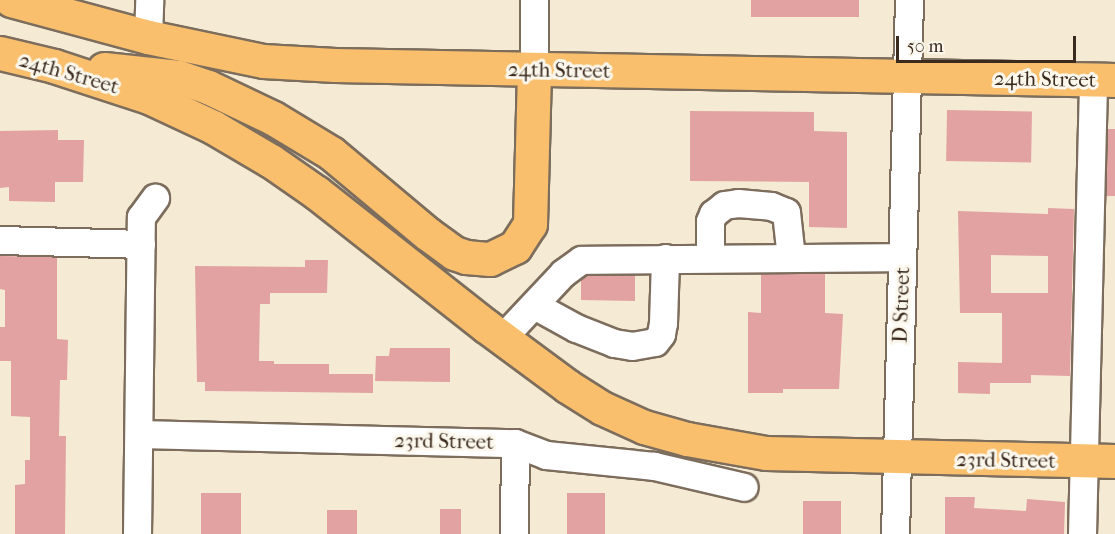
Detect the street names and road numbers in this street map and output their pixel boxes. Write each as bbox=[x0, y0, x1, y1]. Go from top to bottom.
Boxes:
street label: 24th Street bbox=[16, 47, 122, 99]
street label: 24th Street bbox=[508, 57, 610, 83]
street label: 24th Street bbox=[994, 66, 1096, 92]
street label: D Street bbox=[887, 267, 915, 343]
street label: 23rd Street bbox=[394, 428, 494, 454]
street label: 23rd Street bbox=[956, 447, 1056, 473]

